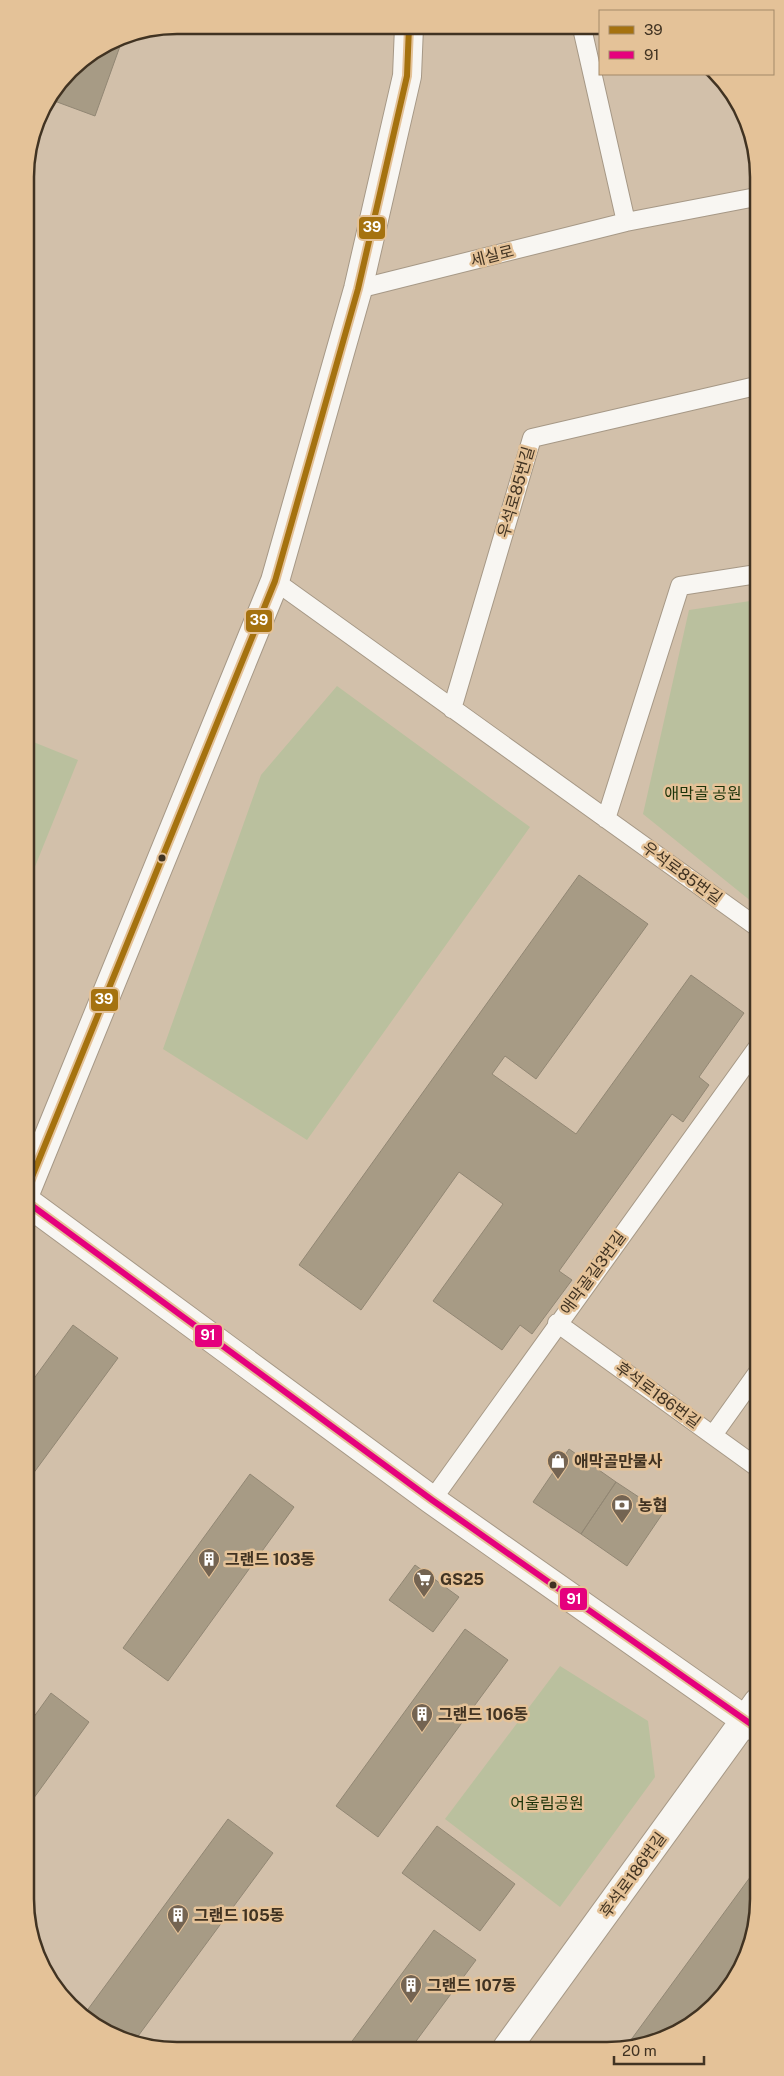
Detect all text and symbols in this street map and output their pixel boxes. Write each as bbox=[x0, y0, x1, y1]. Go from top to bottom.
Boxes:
legend bbox=[599, 10, 774, 75]
text: 39 bbox=[644, 21, 663, 38]
text: 91 bbox=[644, 46, 659, 63]
line badge: 39 bbox=[358, 216, 386, 240]
text: 39 bbox=[363, 219, 381, 235]
street label: 세실로 bbox=[468, 241, 516, 271]
street label: 우석로85번길 bbox=[494, 444, 538, 540]
line badge: 39 bbox=[245, 609, 273, 633]
text: 39 bbox=[250, 612, 268, 628]
park label: 애막골 공원 bbox=[664, 784, 742, 803]
street label: 우석로85번길 bbox=[638, 838, 726, 908]
unlabelled marker bbox=[157, 853, 167, 863]
line badge: 39 bbox=[90, 988, 119, 1012]
text: 39 bbox=[95, 991, 113, 1007]
street label: 애막골길3번길 bbox=[556, 1228, 630, 1318]
line badge: 91 bbox=[194, 1324, 223, 1348]
text: 91 bbox=[200, 1327, 216, 1343]
street label: 후석로186번길 bbox=[612, 1358, 704, 1432]
shop icon: 애막골만물사 bbox=[546, 1449, 570, 1480]
place label: 애막골만물사 bbox=[574, 1452, 663, 1471]
bank icon: 농협 bbox=[610, 1493, 634, 1524]
place label: 농협 bbox=[638, 1496, 667, 1515]
building icon: 그랜드 103동 bbox=[197, 1547, 221, 1578]
place label: 그랜드 103동 bbox=[225, 1550, 315, 1569]
supermarket icon: GS25 bbox=[412, 1567, 436, 1598]
place label: GS25 bbox=[440, 1570, 484, 1589]
unlabelled marker bbox=[548, 1580, 558, 1590]
line badge: 91 bbox=[559, 1587, 588, 1611]
text: 91 bbox=[566, 1591, 582, 1607]
building icon: 그랜드 106동 bbox=[410, 1702, 434, 1733]
place label: 그랜드 106동 bbox=[438, 1705, 528, 1724]
park label: 어울림공원 bbox=[510, 1794, 584, 1813]
street label: 후석로186번길 bbox=[596, 1829, 670, 1921]
building icon: 그랜드 105동 bbox=[166, 1903, 190, 1934]
place label: 그랜드 105동 bbox=[194, 1906, 284, 1925]
building icon: 그랜드 107동 bbox=[399, 1973, 423, 2004]
place label: 그랜드 107동 bbox=[427, 1976, 516, 1995]
scale bar bbox=[614, 2034, 704, 2066]
text: 20 m bbox=[622, 2042, 657, 2059]

